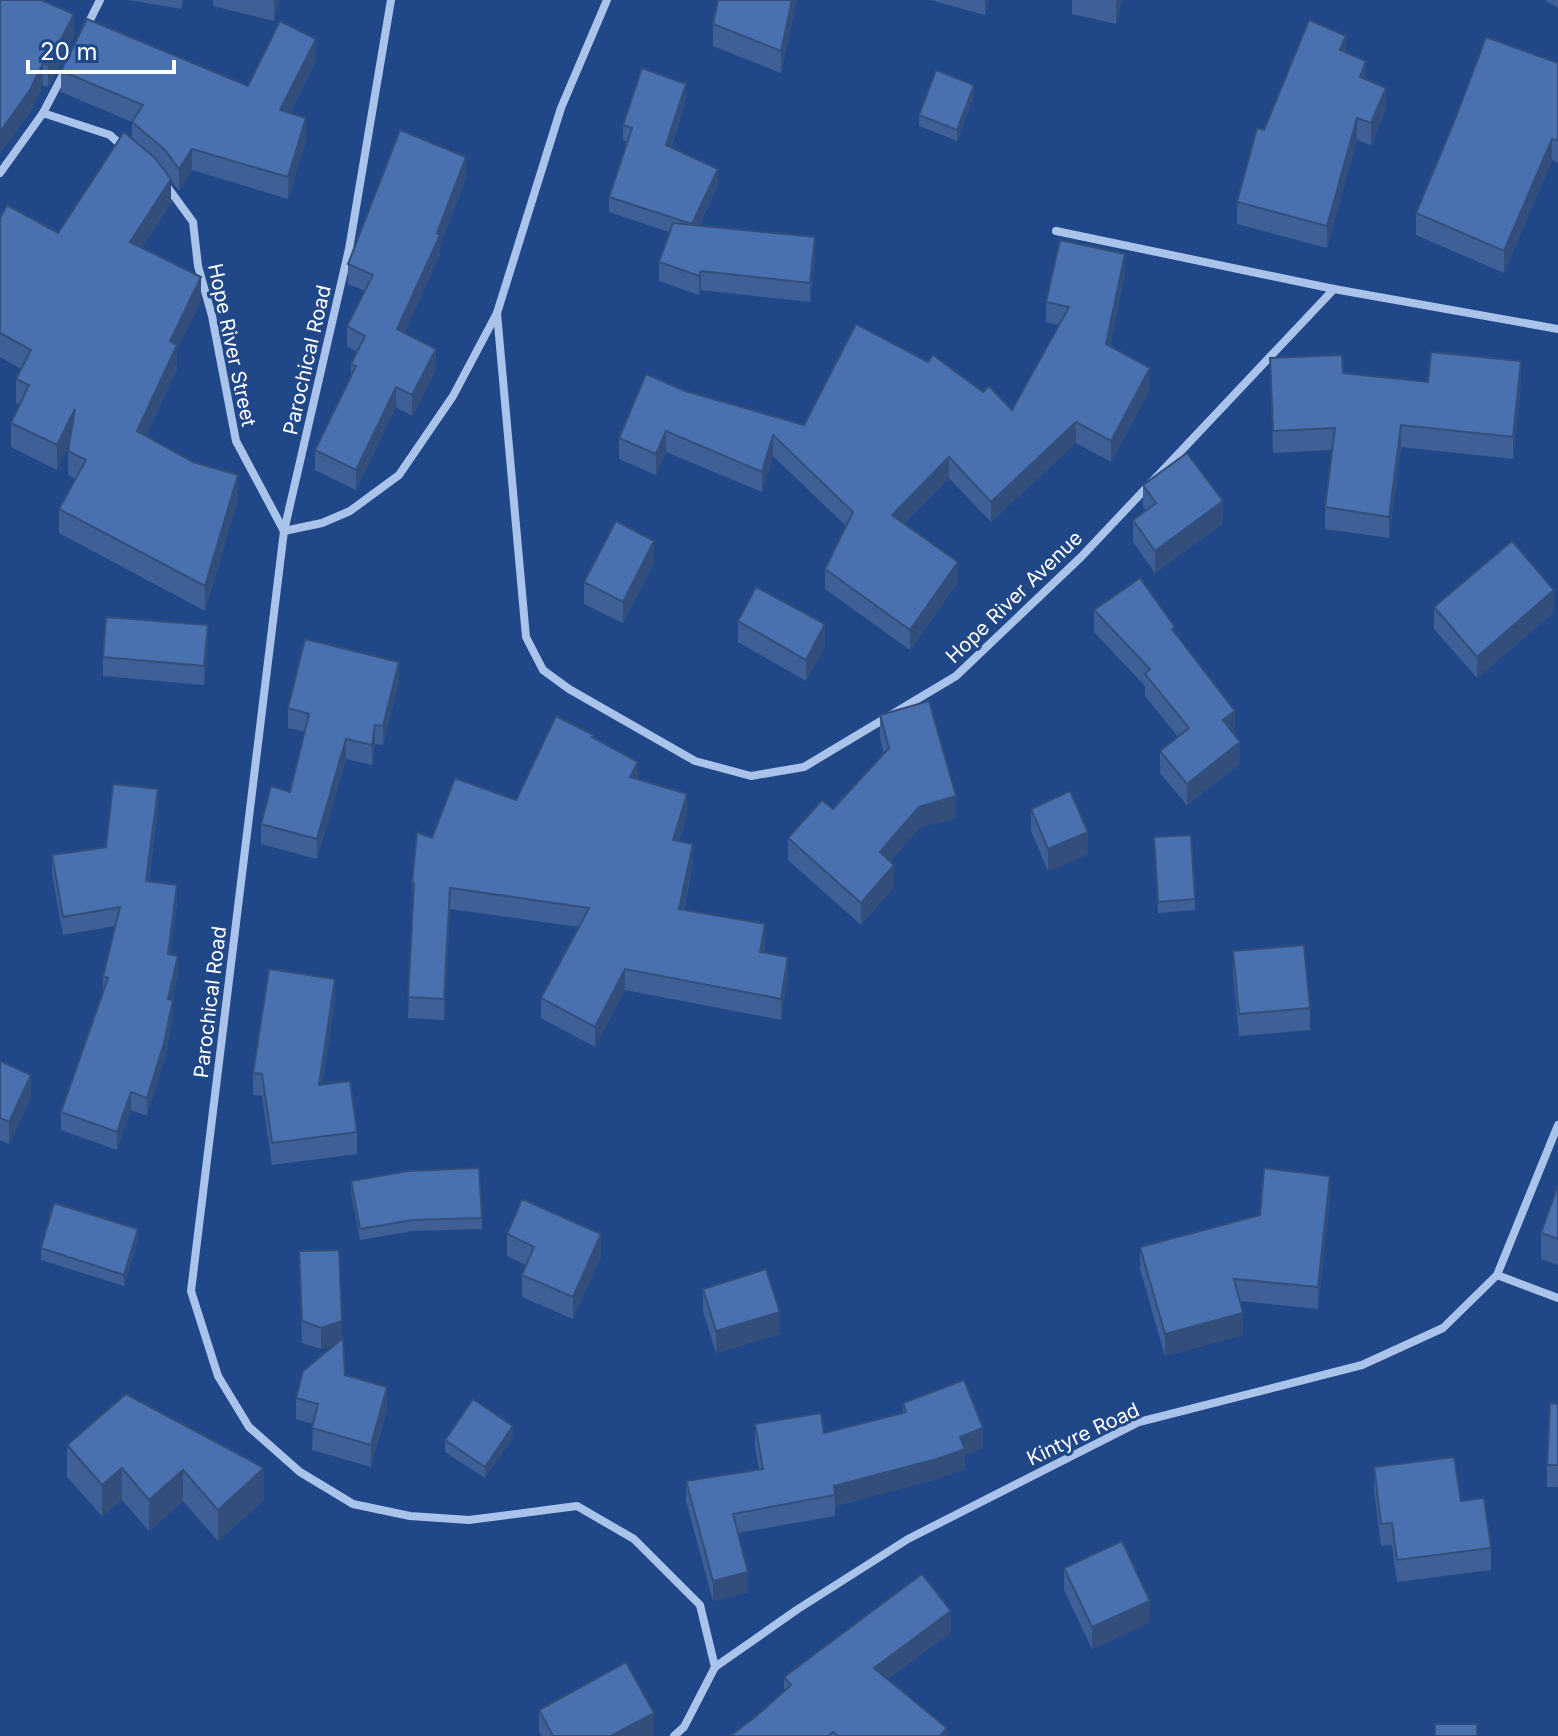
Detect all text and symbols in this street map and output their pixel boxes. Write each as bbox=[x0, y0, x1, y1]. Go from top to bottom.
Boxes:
scale bar bbox=[28, 24, 174, 74]
text: 20 m bbox=[40, 37, 98, 66]
street label: Hope River Street bbox=[203, 261, 261, 429]
street label: Parochical Road bbox=[278, 283, 336, 437]
street label: Hope River Avenue bbox=[941, 526, 1087, 668]
street label: Parochical Road bbox=[189, 925, 231, 1079]
street label: Kintyre Road bbox=[1023, 1397, 1143, 1471]

